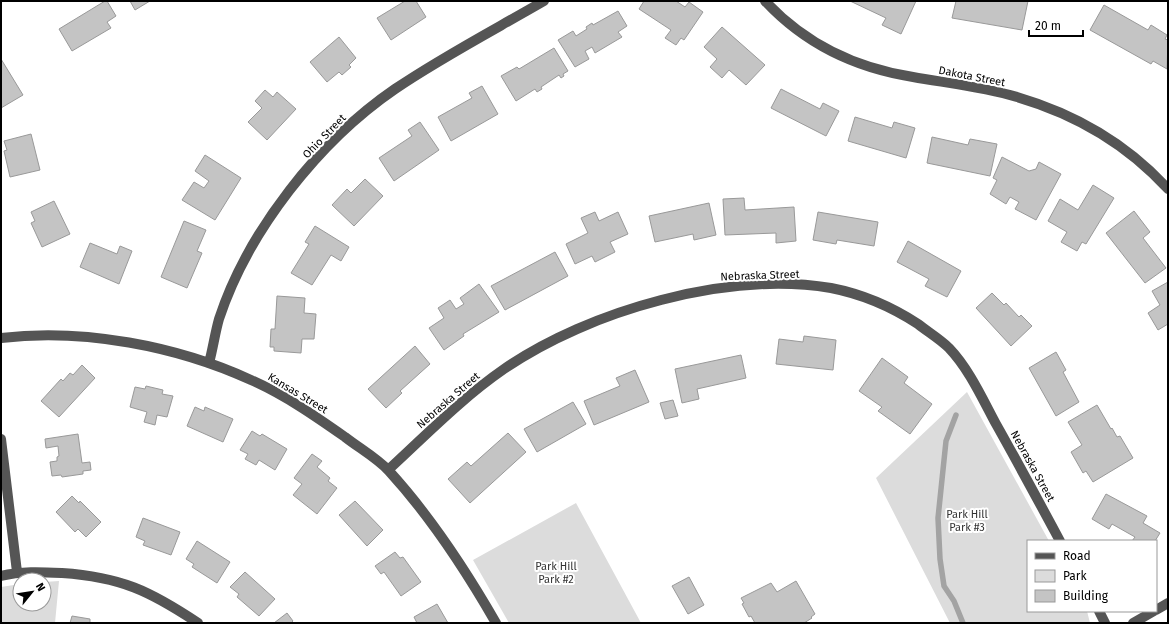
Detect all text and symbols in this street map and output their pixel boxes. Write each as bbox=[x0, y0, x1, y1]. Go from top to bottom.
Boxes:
scale bar bbox=[1029, 12, 1083, 38]
text: 20 m bbox=[1035, 19, 1061, 33]
street label: Dakota Street bbox=[938, 64, 1006, 89]
street label: Ohio Street bbox=[300, 112, 349, 161]
street label: Nebraska Street bbox=[720, 268, 800, 283]
street label: Nebraska Street bbox=[414, 369, 482, 431]
street label: Kansas Street bbox=[265, 370, 330, 416]
street label: Nebraska Street bbox=[1008, 428, 1057, 504]
park label: Park Hill Park #3 bbox=[946, 508, 988, 534]
legend bbox=[1027, 540, 1157, 612]
text: Road bbox=[1063, 549, 1091, 563]
park label: Park Hill Park #2 bbox=[535, 560, 577, 586]
text: Park bbox=[1063, 569, 1087, 583]
north arrow bbox=[12, 572, 52, 612]
text: N bbox=[33, 581, 48, 594]
text: Building bbox=[1063, 589, 1109, 603]

